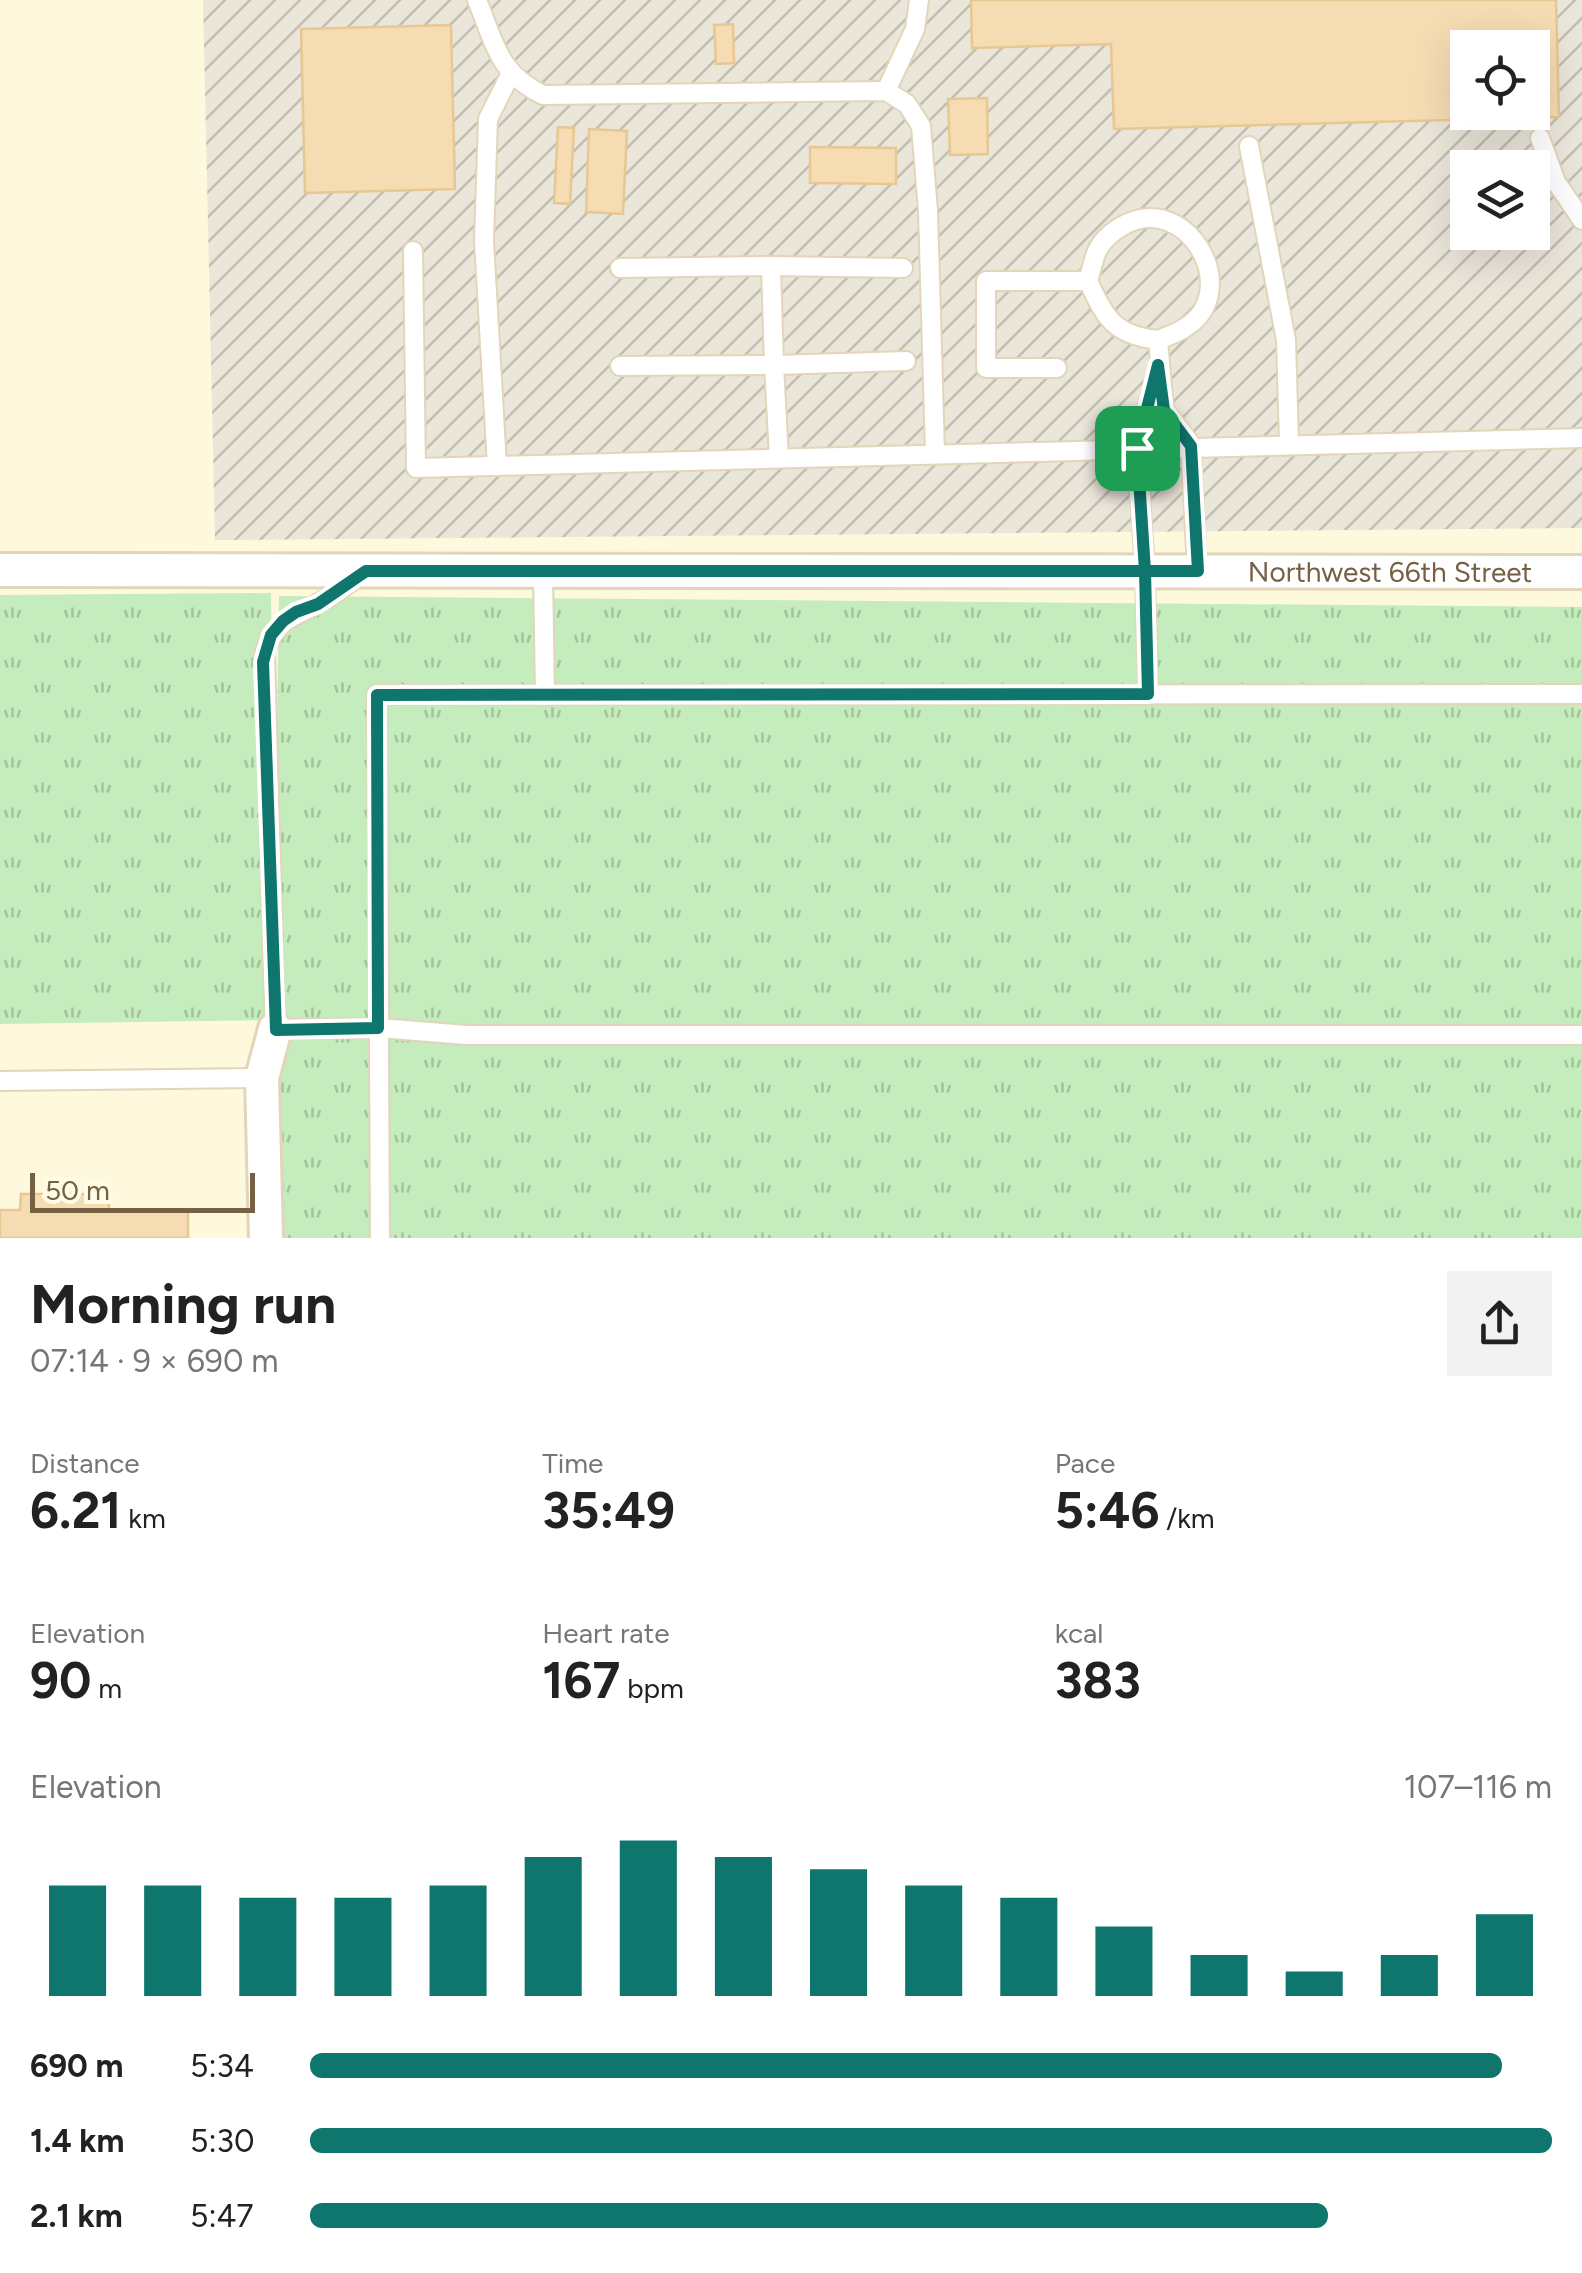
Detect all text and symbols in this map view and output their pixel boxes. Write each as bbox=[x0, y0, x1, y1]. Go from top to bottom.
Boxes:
map controls bbox=[1450, 30, 1550, 250]
button: locate bbox=[1450, 30, 1550, 130]
button: layers bbox=[1450, 150, 1550, 250]
pin bbox=[1095, 406, 1180, 491]
icon: arrive bbox=[1110, 421, 1165, 476]
street label: Northwest 66th Street bbox=[1248, 555, 1532, 589]
scale bar bbox=[30, 1168, 255, 1212]
text: 50 m bbox=[45, 1173, 110, 1207]
text: Morning run bbox=[30, 1271, 336, 1337]
button: share bbox=[1447, 1271, 1552, 1376]
text: 07:14 · 9 × 690 m bbox=[30, 1342, 279, 1380]
text: Distance bbox=[30, 1446, 140, 1480]
text: Time bbox=[542, 1446, 603, 1480]
text: Pace bbox=[1055, 1446, 1115, 1480]
text: 6.21 bbox=[30, 1480, 121, 1541]
text: 35:49 bbox=[542, 1480, 675, 1541]
text: 5:46 bbox=[1055, 1480, 1159, 1541]
text: km bbox=[121, 1501, 166, 1535]
text: /km bbox=[1159, 1501, 1215, 1535]
text: Elevation bbox=[30, 1616, 145, 1650]
text: Heart rate bbox=[542, 1616, 669, 1650]
text: kcal bbox=[1055, 1616, 1104, 1650]
text: 90 bbox=[30, 1650, 91, 1711]
text: 167 bbox=[542, 1650, 620, 1711]
text: 383 bbox=[1055, 1650, 1141, 1711]
text: m bbox=[91, 1671, 122, 1705]
text: bpm bbox=[620, 1671, 684, 1705]
text: Elevation bbox=[30, 1768, 162, 1806]
text: 107–116 m bbox=[1404, 1768, 1552, 1806]
text: 690 m bbox=[30, 2047, 123, 2085]
text: 5:34 bbox=[190, 2047, 254, 2085]
text: 1.4 km bbox=[30, 2122, 124, 2160]
text: 5:30 bbox=[190, 2122, 254, 2160]
text: 2.1 km bbox=[30, 2197, 123, 2235]
text: 5:47 bbox=[190, 2197, 254, 2235]

